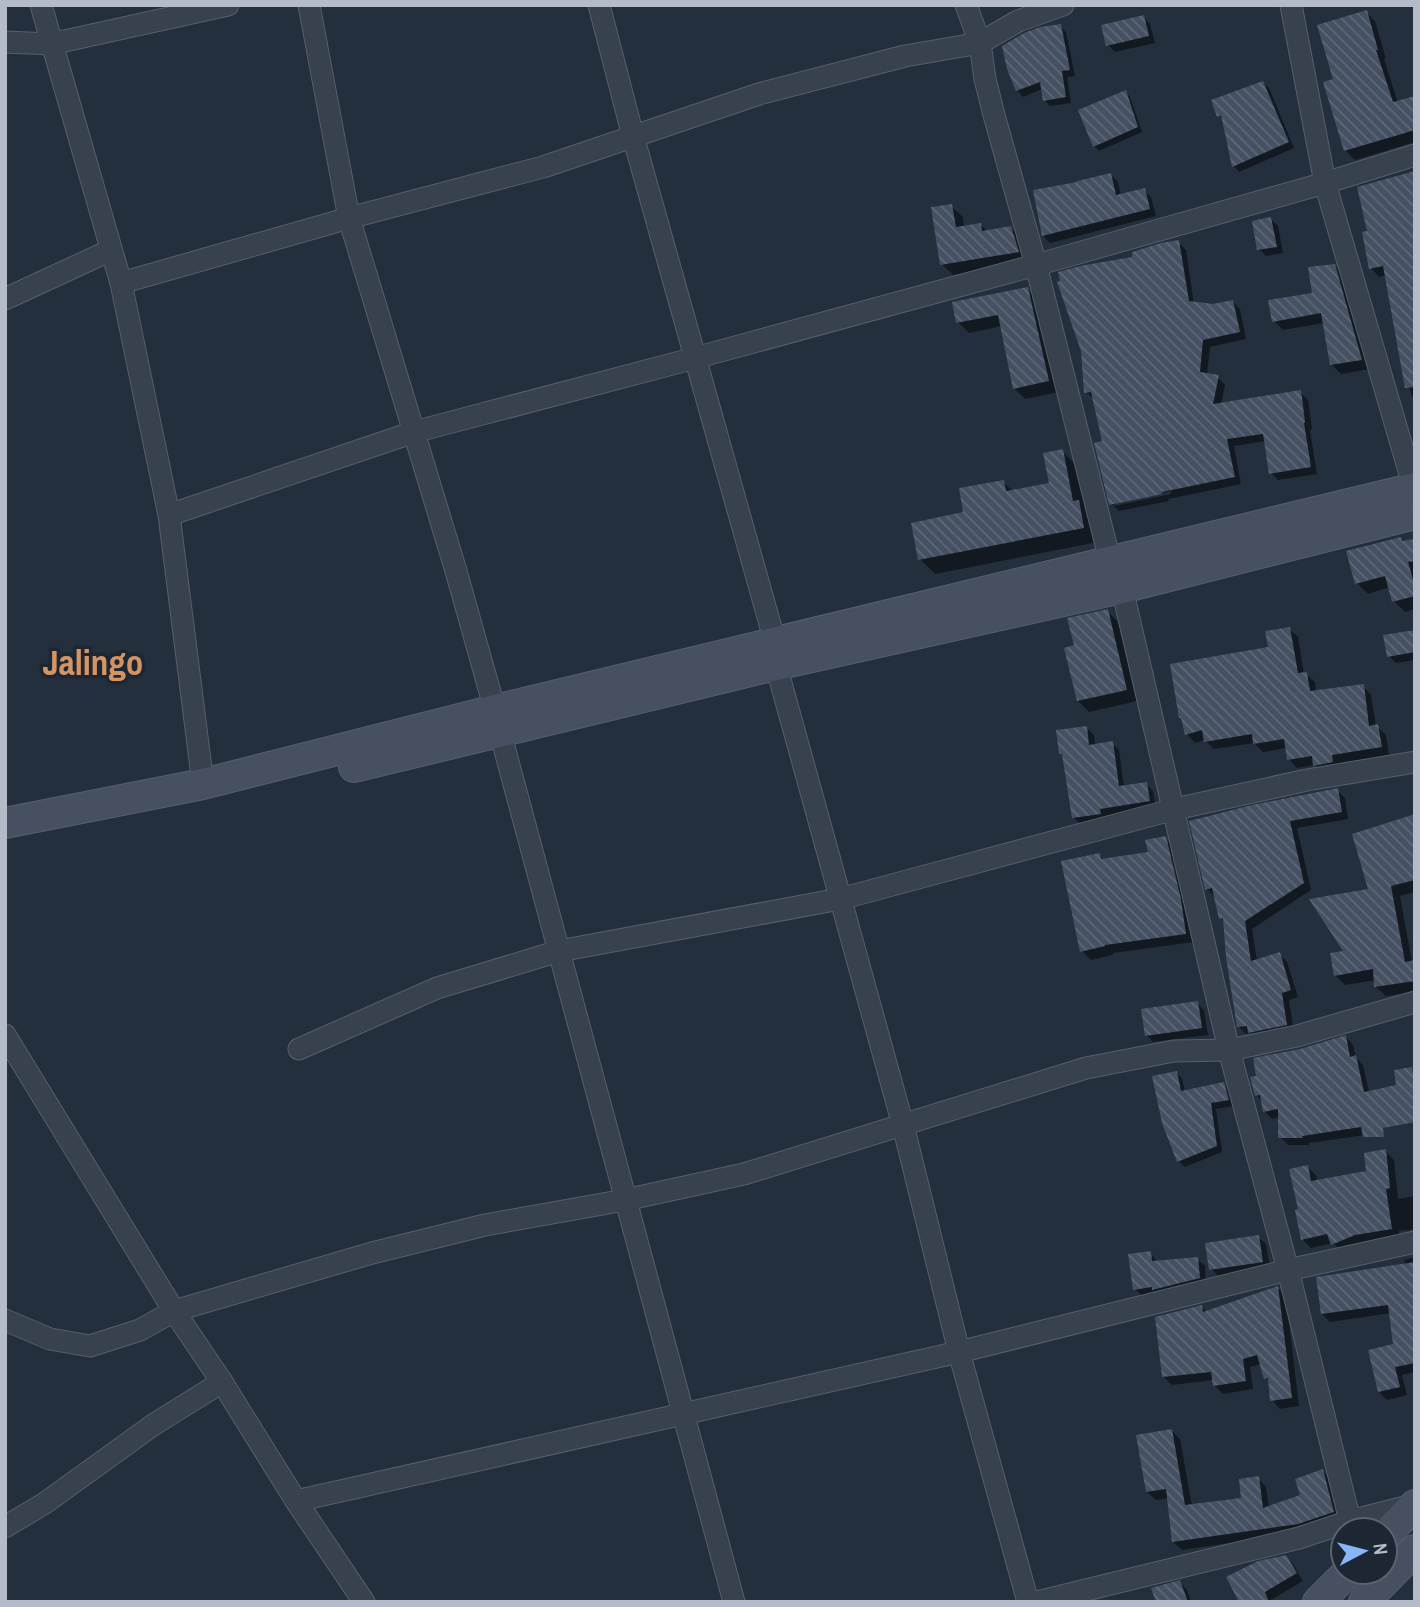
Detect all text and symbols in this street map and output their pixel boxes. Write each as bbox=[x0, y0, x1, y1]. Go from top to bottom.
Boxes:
district label: Jalingo bbox=[43, 639, 143, 686]
north arrow bbox=[1329, 1516, 1399, 1586]
text: N bbox=[1367, 1542, 1394, 1556]

